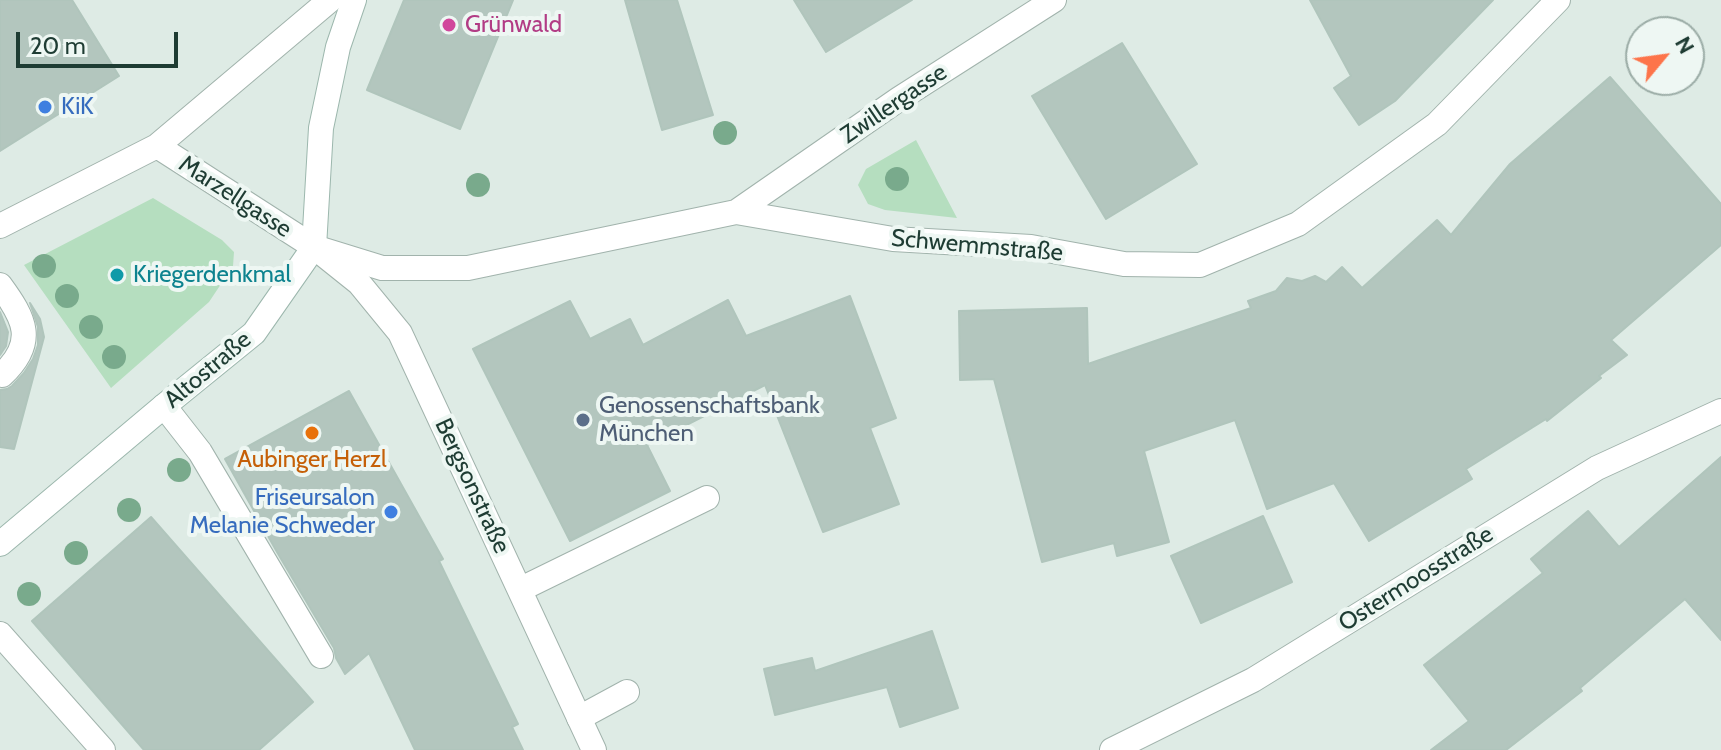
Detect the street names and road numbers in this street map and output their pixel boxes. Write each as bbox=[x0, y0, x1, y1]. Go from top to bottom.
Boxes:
street label: Zwillergasse bbox=[835, 58, 953, 150]
street label: Marzellgasse bbox=[173, 150, 297, 244]
street label: Schwemmstraße bbox=[890, 224, 1064, 268]
street label: Altostraße bbox=[159, 325, 257, 415]
street label: Bergsonstraße bbox=[428, 414, 516, 558]
street label: Ostermoosstraße bbox=[1334, 520, 1498, 638]

